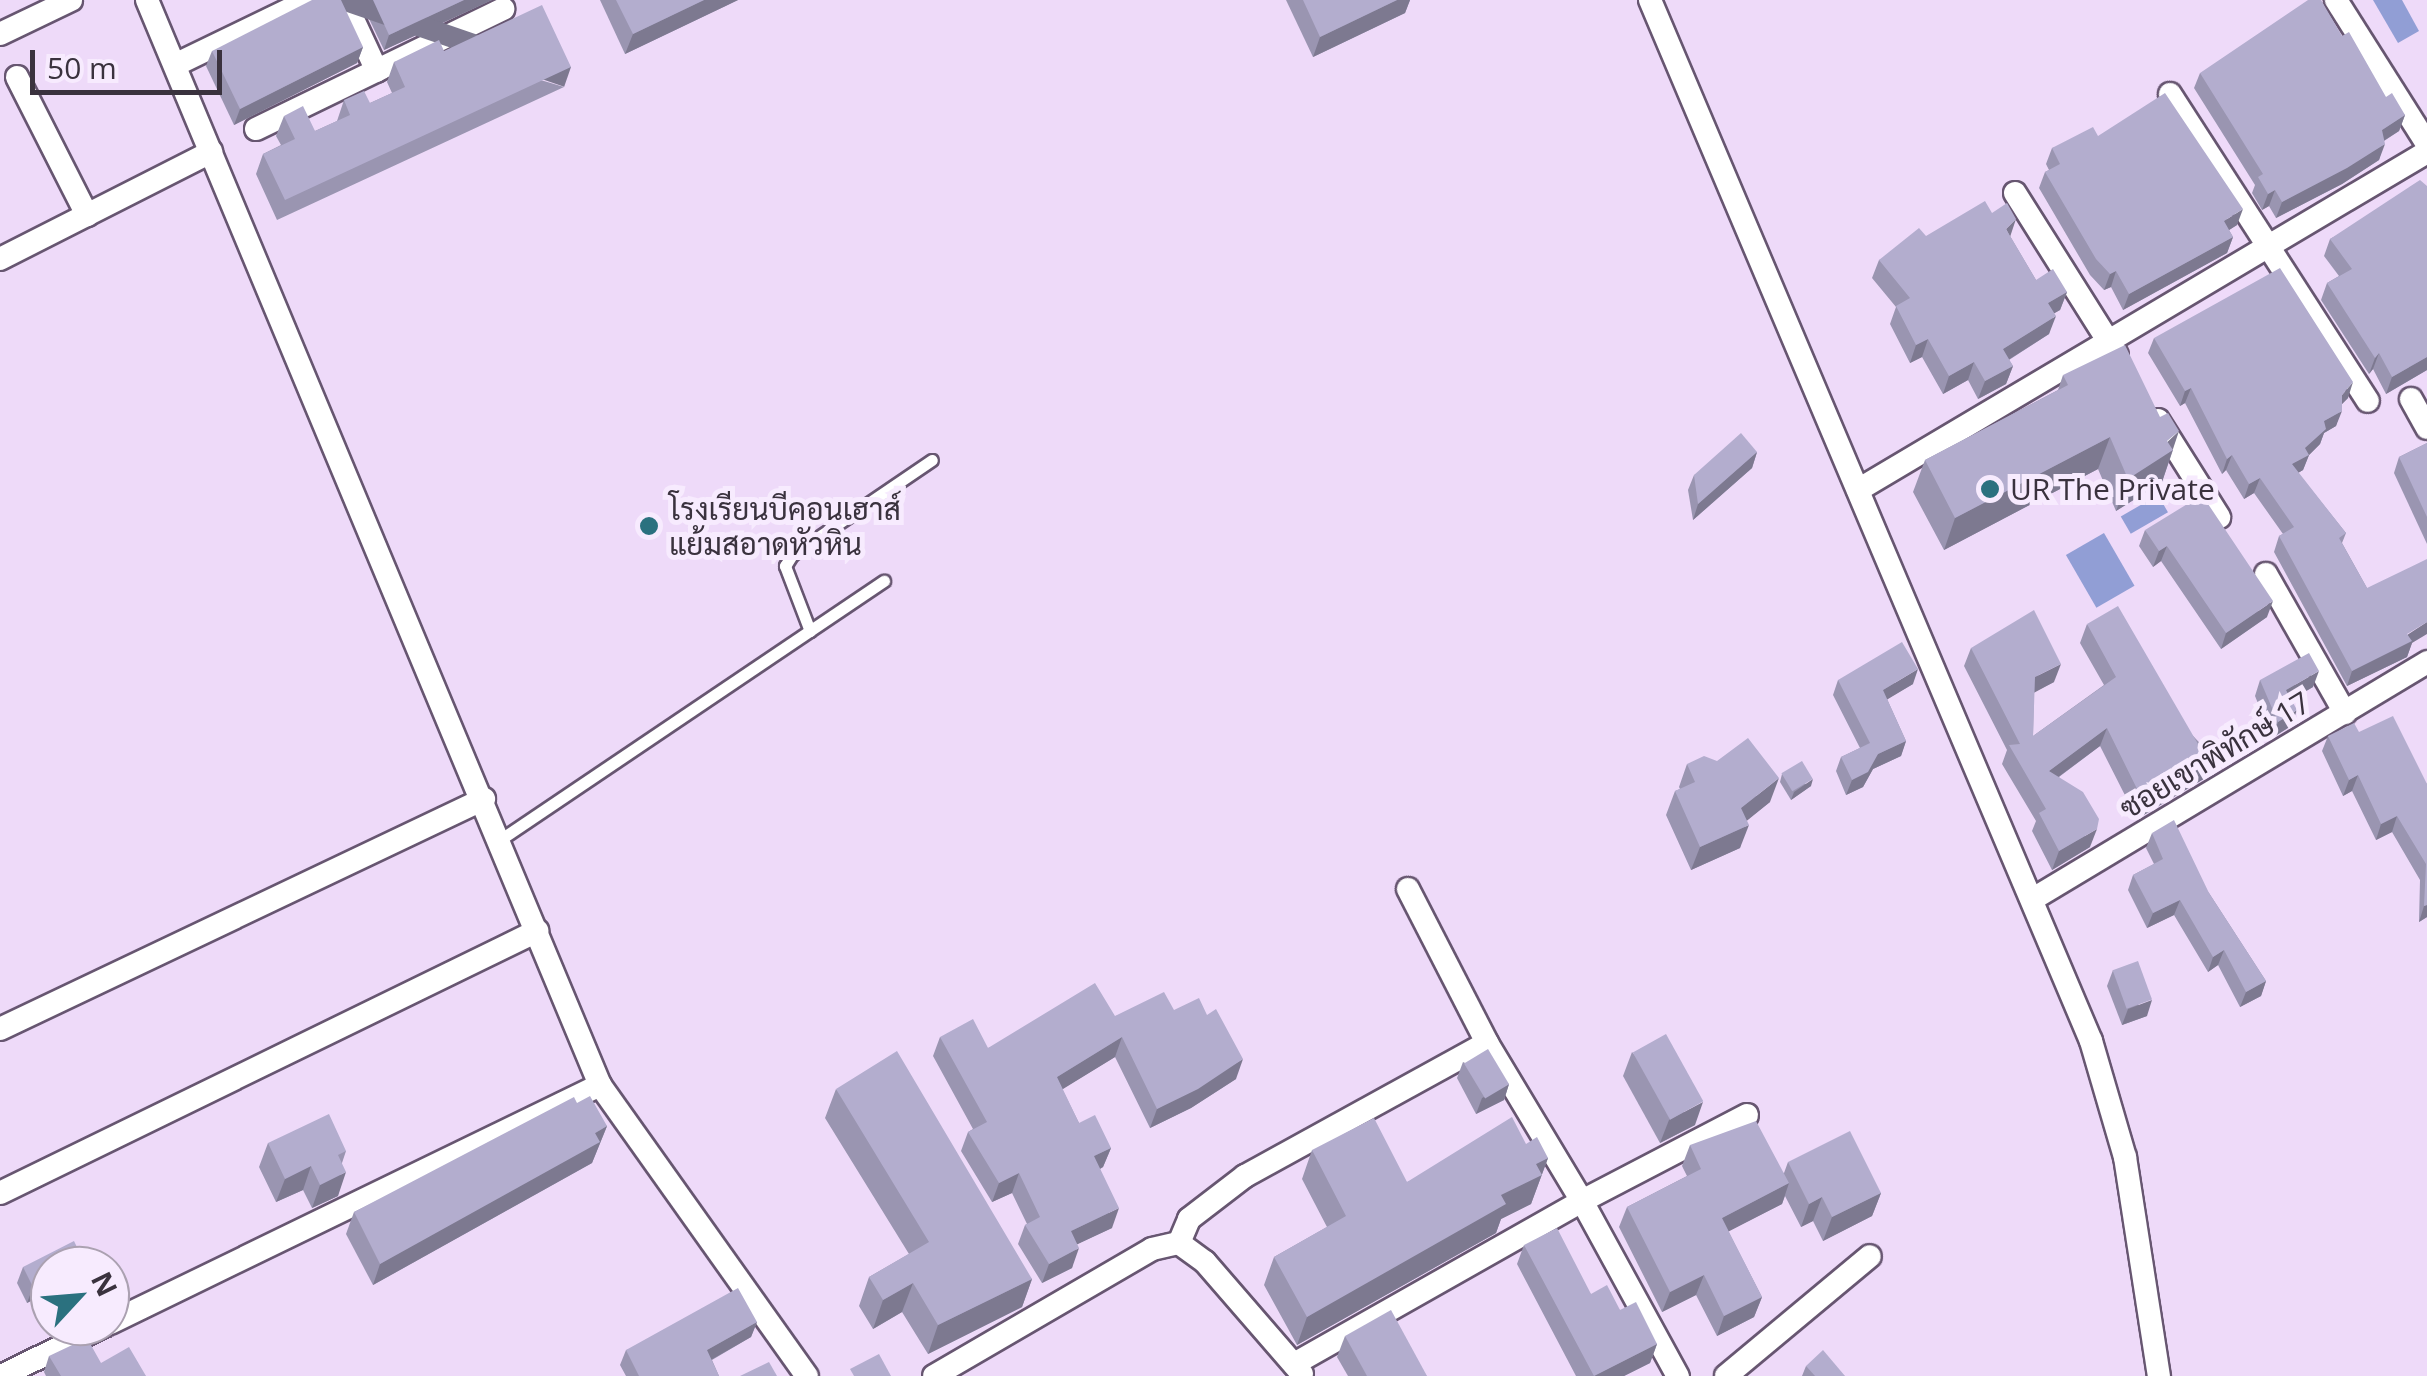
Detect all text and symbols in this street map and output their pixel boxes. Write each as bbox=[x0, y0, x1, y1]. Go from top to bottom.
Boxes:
scale bar bbox=[35, 30, 228, 92]
text: 50 m bbox=[47, 47, 117, 88]
place label: UR The Private bbox=[2010, 471, 2215, 507]
marker: UR The Private bbox=[1979, 478, 2001, 500]
place label: โรงเรียนบีคอนเฮาส์ แย้มสอาดหัวหิน bbox=[669, 491, 901, 562]
marker: โรงเรียนบีคอนเฮาส์ แย้มสอาดหัวหิน bbox=[638, 515, 660, 537]
street label: ซอยเขาพิทักษ์ 17 bbox=[2113, 684, 2317, 826]
north arrow bbox=[30, 1246, 130, 1346]
text: N bbox=[83, 1265, 127, 1302]

